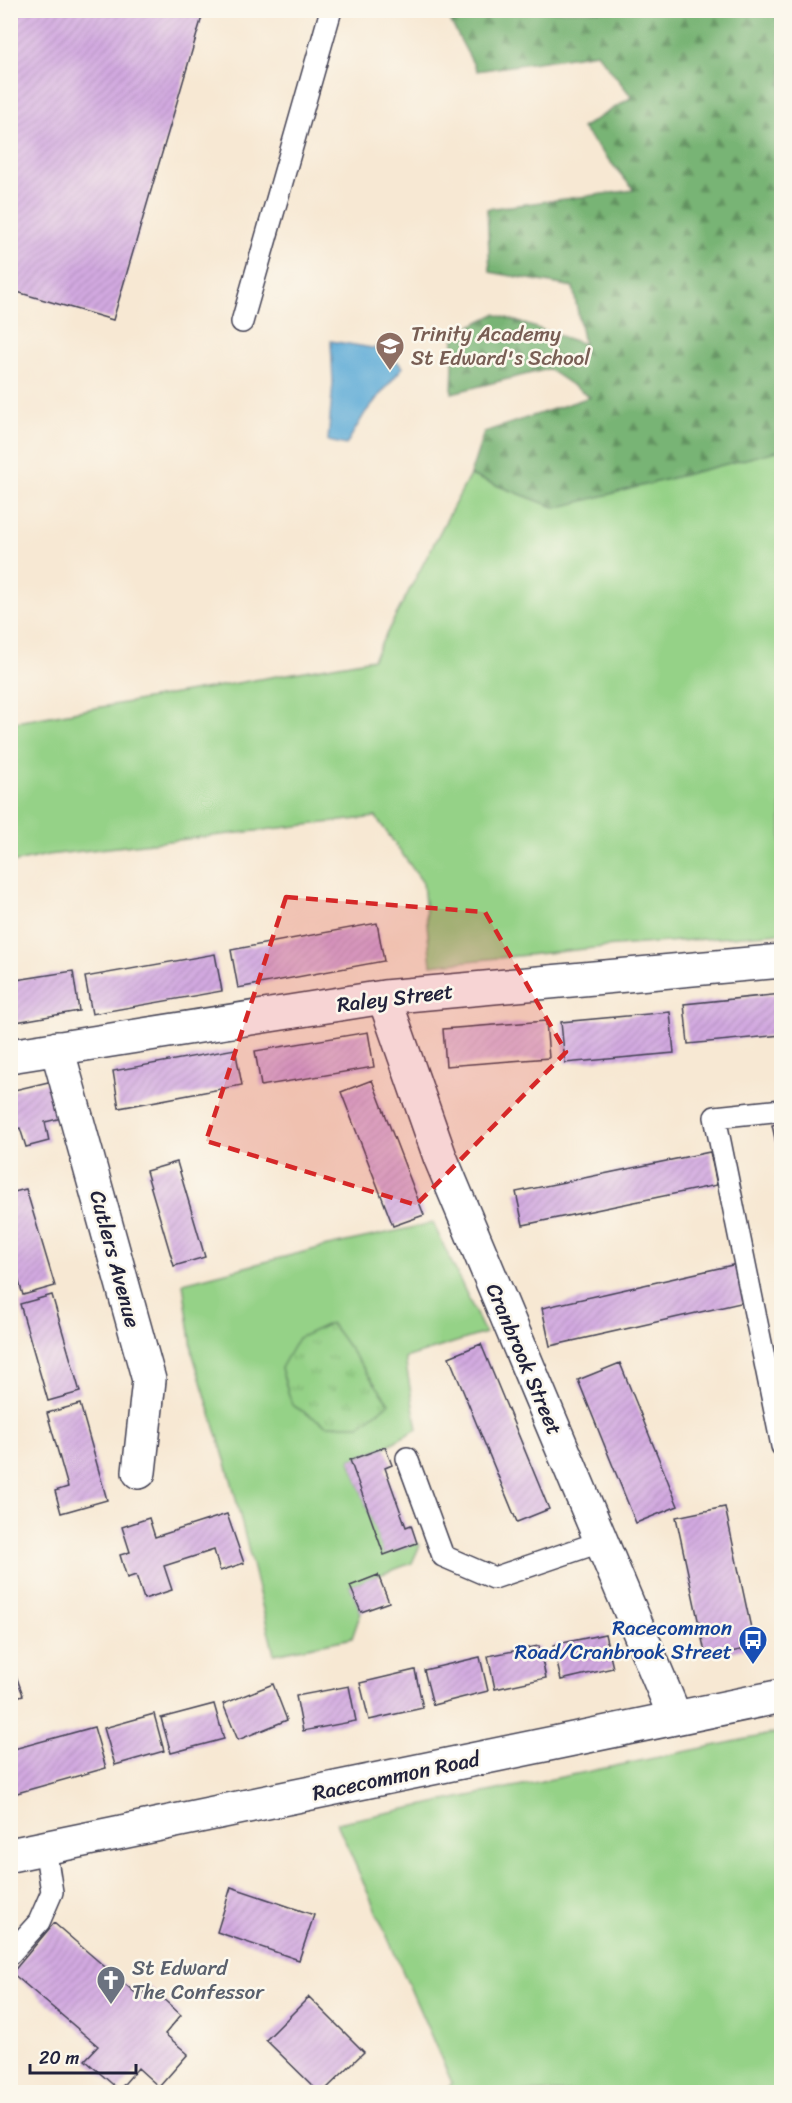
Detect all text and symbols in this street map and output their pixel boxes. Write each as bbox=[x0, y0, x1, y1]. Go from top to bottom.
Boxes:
place label: Trinity Academy St Edward's School bbox=[411, 315, 591, 377]
school or university icon: Trinity Academy St Edward's School bbox=[374, 330, 406, 372]
street label: Raley Street bbox=[335, 972, 455, 1024]
street label: Cutlers Avenue bbox=[78, 1186, 152, 1332]
street label: Cranbrook Street bbox=[475, 1277, 573, 1441]
place label: Racecommon Road/Cranbrook Street bbox=[514, 1609, 732, 1671]
bus stop icon: Racecommon Road/Cranbrook Street bbox=[737, 1624, 769, 1666]
street label: Racecommon Road bbox=[309, 1739, 485, 1812]
place label: St Edward The Confessor bbox=[132, 1949, 265, 2011]
church icon: St Edward The Confessor bbox=[95, 1964, 127, 2006]
scale bar bbox=[30, 2037, 136, 2075]
text: 20 m bbox=[39, 2042, 79, 2074]

